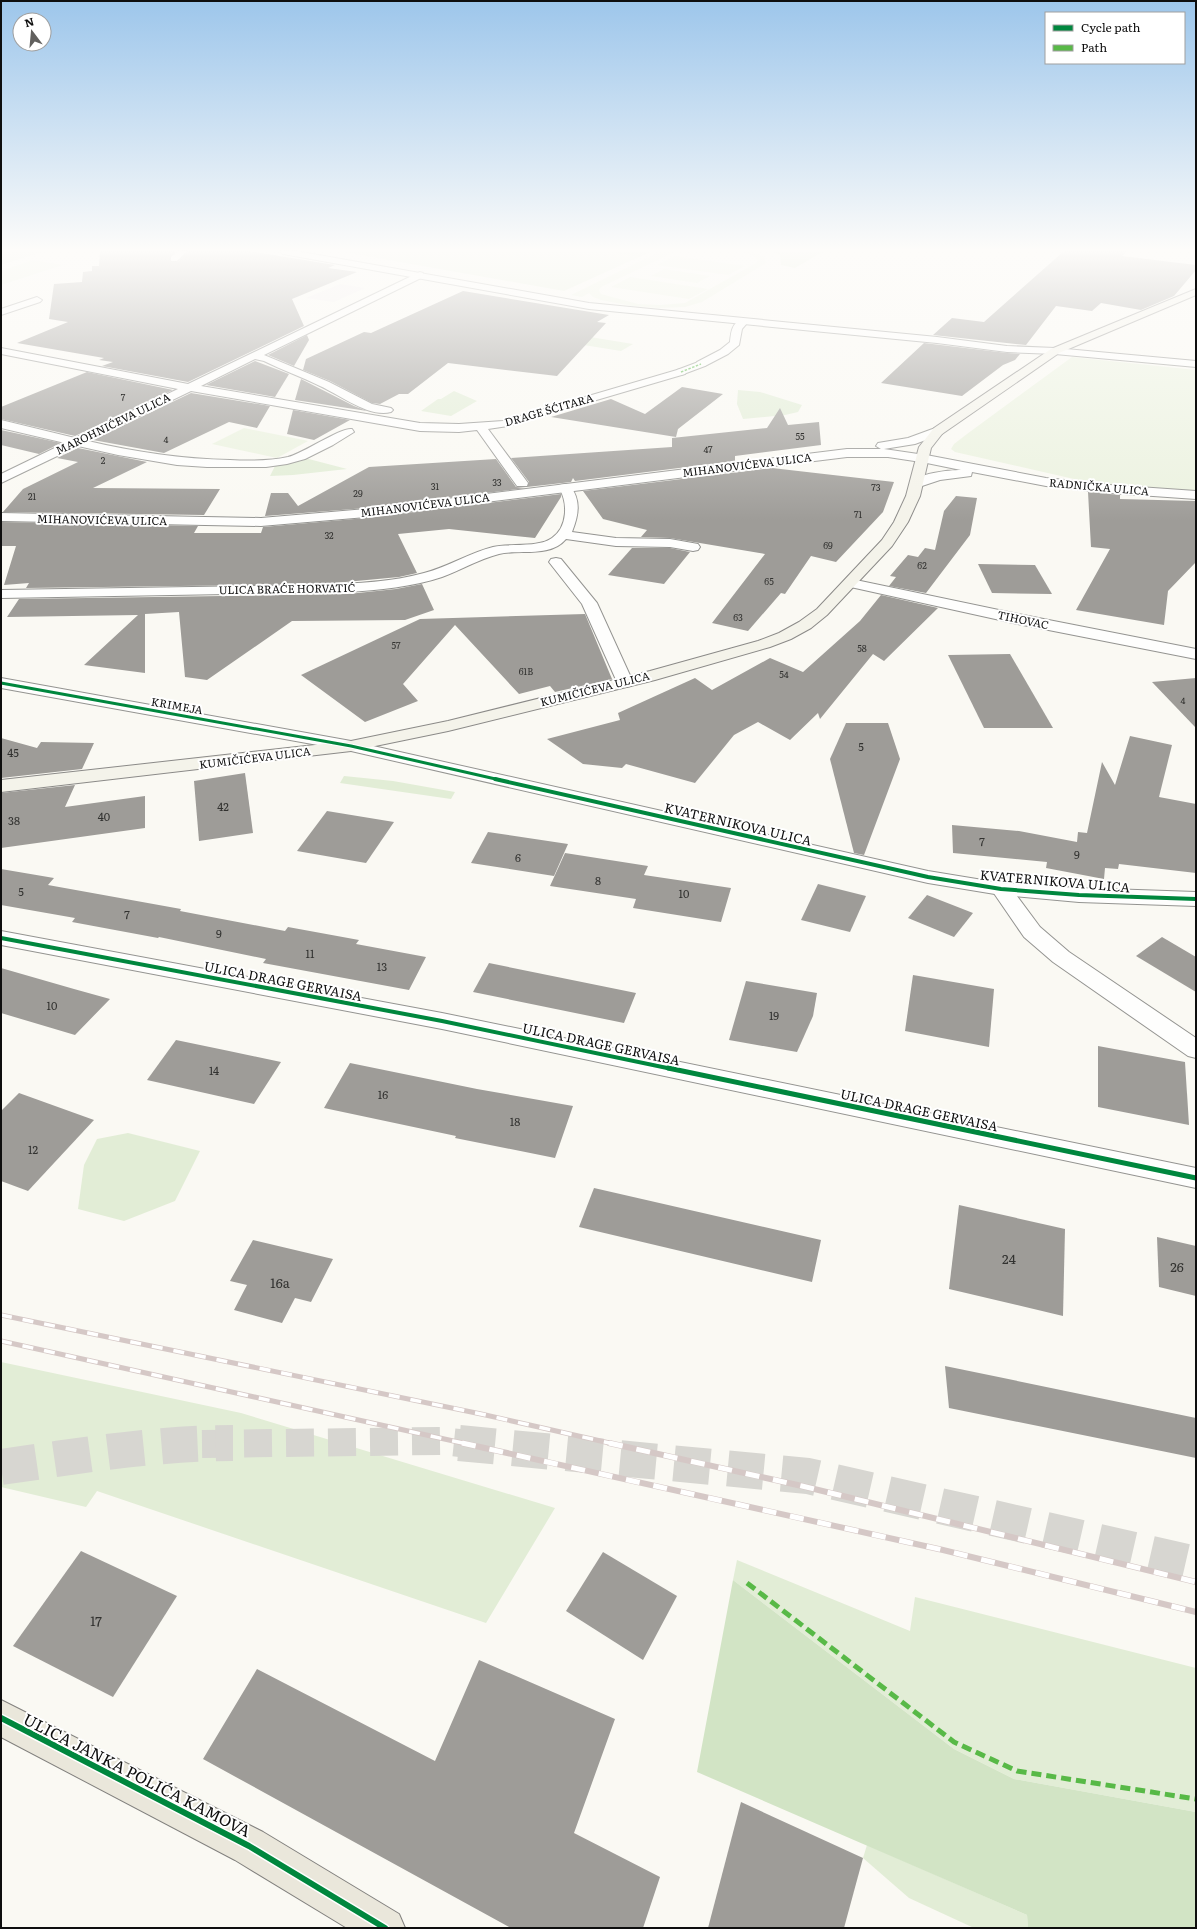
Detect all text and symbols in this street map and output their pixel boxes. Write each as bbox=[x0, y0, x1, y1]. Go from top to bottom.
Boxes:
north arrow bbox=[12, 12, 52, 52]
text: N bbox=[22, 12, 36, 30]
legend bbox=[1045, 12, 1185, 64]
text: Cycle path bbox=[1081, 18, 1141, 36]
text: Path bbox=[1081, 38, 1107, 56]
street label: MAROHNIĆEVA ULICA bbox=[53, 388, 173, 458]
street label: DRAGE ŠĆITARA bbox=[502, 389, 595, 429]
house number: 7 bbox=[121, 390, 126, 404]
house number: 55 bbox=[795, 429, 805, 443]
house number: 4 bbox=[164, 432, 169, 446]
house number: 47 bbox=[703, 442, 713, 456]
street label: MIHANOVIĆEVA ULICA bbox=[681, 448, 812, 480]
house number: 2 bbox=[101, 453, 106, 467]
street label: RADNIČKA ULICA bbox=[1048, 474, 1150, 498]
house number: 33 bbox=[492, 475, 502, 489]
house number: 31 bbox=[431, 479, 440, 493]
house number: 73 bbox=[871, 480, 881, 494]
house number: 29 bbox=[353, 486, 363, 500]
street label: MIHANOVIĆEVA ULICA bbox=[359, 488, 490, 520]
house number: 21 bbox=[28, 489, 36, 503]
house number: 71 bbox=[854, 507, 862, 521]
street label: MIHANOVIĆEVA ULICA bbox=[37, 510, 167, 528]
house number: 32 bbox=[324, 528, 334, 542]
house number: 69 bbox=[823, 538, 833, 552]
house number: 62 bbox=[917, 558, 927, 572]
house number: 65 bbox=[764, 574, 774, 588]
street label: ULICA BRAĆE HORVATIĆ bbox=[218, 579, 356, 597]
street label: TIHOVAC bbox=[996, 606, 1051, 632]
house number: 63 bbox=[733, 610, 743, 624]
house number: 57 bbox=[391, 638, 401, 652]
house number: 58 bbox=[857, 641, 867, 655]
house number: 61B bbox=[519, 664, 533, 678]
street label: KUMIČIĆEVA ULICA bbox=[538, 667, 651, 709]
house number: 54 bbox=[779, 667, 789, 681]
street label: KRIMEJA bbox=[150, 693, 204, 717]
house number: 4 bbox=[1181, 693, 1186, 707]
house number: 5 bbox=[858, 738, 864, 754]
street label: KUMIČIĆEVA ULICA bbox=[198, 742, 312, 772]
house number: 45 bbox=[7, 744, 19, 760]
street label: KVATERNIKOVA ULICA bbox=[663, 797, 814, 850]
house number: 42 bbox=[217, 798, 229, 814]
house number: 40 bbox=[98, 808, 110, 824]
house number: 38 bbox=[8, 812, 20, 828]
house number: 7 bbox=[979, 833, 985, 849]
house number: 9 bbox=[1074, 846, 1080, 862]
house number: 6 bbox=[515, 849, 521, 865]
street label: KVATERNIKOVA ULICA bbox=[979, 864, 1131, 897]
house number: 8 bbox=[595, 872, 601, 888]
house number: 5 bbox=[18, 883, 24, 899]
house number: 10 bbox=[679, 885, 689, 901]
house number: 7 bbox=[124, 906, 130, 922]
house number: 9 bbox=[216, 925, 222, 941]
house number: 11 bbox=[306, 945, 315, 961]
street label: ULICA DRAGE GERVAISA bbox=[202, 956, 364, 1005]
house number: 13 bbox=[377, 958, 387, 974]
house number: 10 bbox=[47, 997, 57, 1013]
house number: 19 bbox=[769, 1007, 779, 1023]
street label: ULICA DRAGE GERVAISA bbox=[521, 1018, 682, 1070]
house number: 14 bbox=[209, 1062, 219, 1078]
street label: ULICA DRAGE GERVAISA bbox=[839, 1084, 1000, 1136]
house number: 16 bbox=[378, 1086, 388, 1102]
house number: 18 bbox=[510, 1113, 520, 1129]
house number: 12 bbox=[28, 1141, 38, 1157]
house number: 24 bbox=[1002, 1249, 1016, 1268]
house number: 26 bbox=[1170, 1257, 1184, 1276]
house number: 16a bbox=[270, 1273, 290, 1292]
house number: 17 bbox=[90, 1611, 102, 1630]
street label: ULICA JANKA POLIĆA KAMOVA bbox=[19, 1706, 256, 1842]

